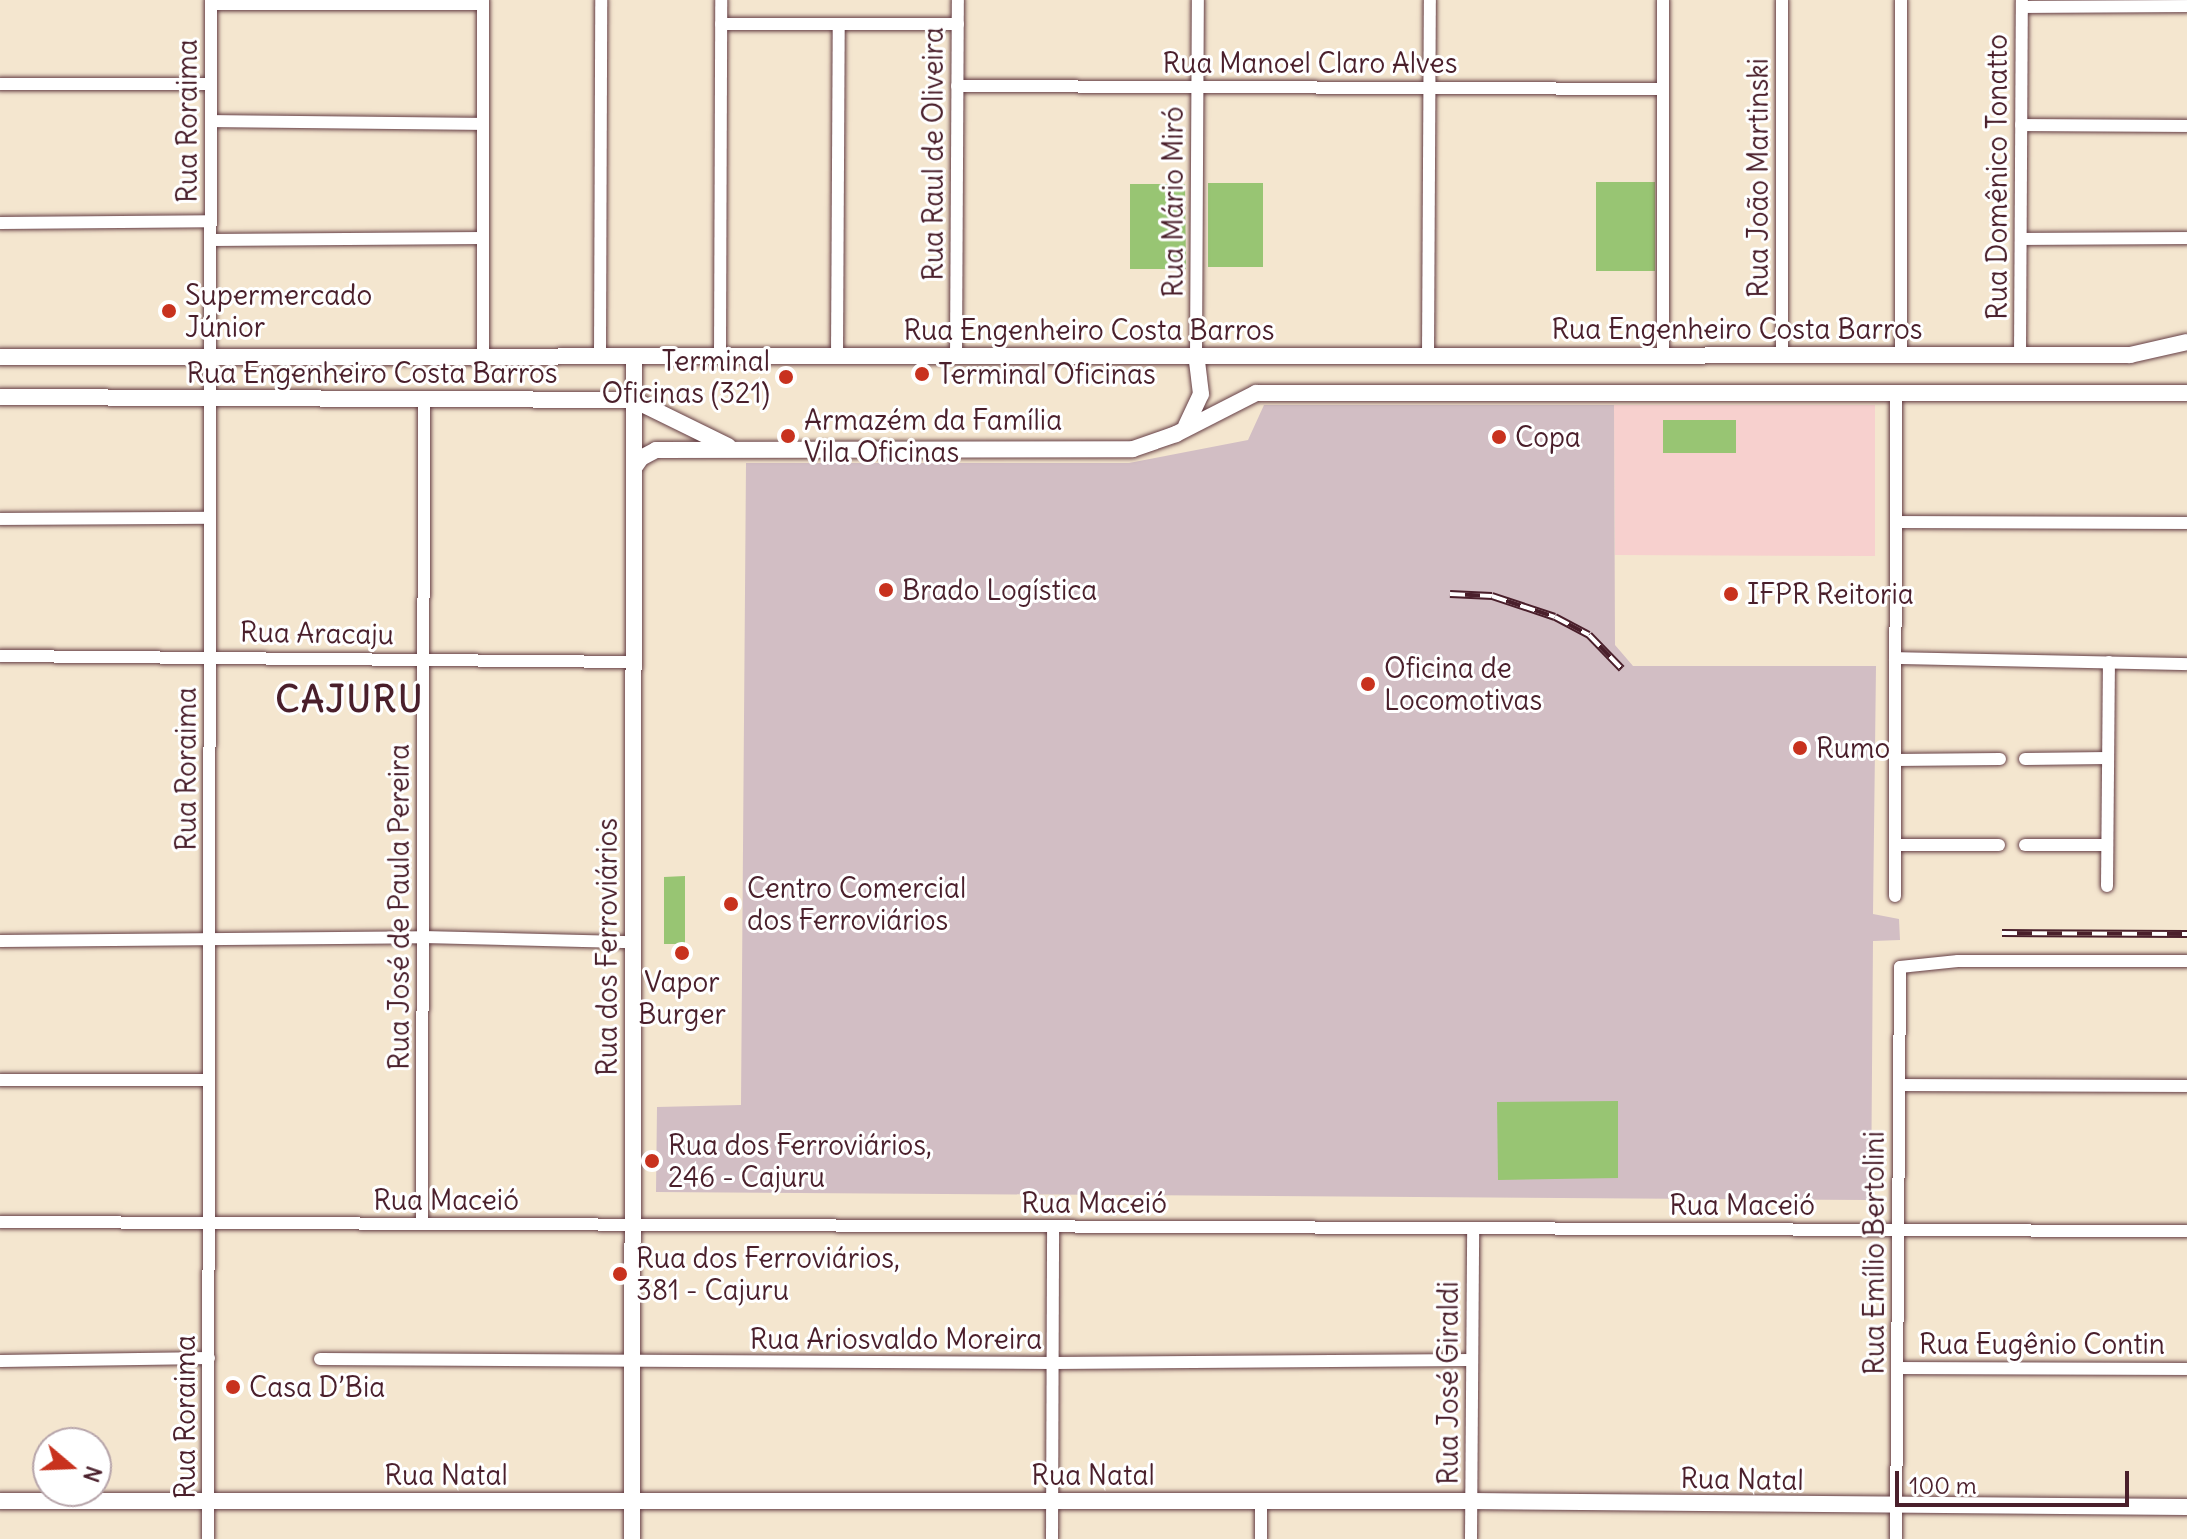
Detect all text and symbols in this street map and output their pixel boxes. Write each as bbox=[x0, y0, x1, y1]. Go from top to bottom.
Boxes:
street label: Rua Raul de Oliveira bbox=[916, 27, 950, 281]
street label: Rua Domênico Tonatto bbox=[1980, 34, 2014, 320]
street label: Rua Roraima bbox=[170, 39, 204, 203]
street label: Rua Manoel Claro Alves bbox=[1163, 46, 1457, 80]
street label: Rua João Martinski bbox=[1741, 58, 1775, 298]
street label: Rua Mário Miró bbox=[1156, 107, 1190, 297]
place label: Supermercado Júnior bbox=[185, 278, 372, 344]
marker: Supermercado Júnior bbox=[160, 302, 178, 320]
street label: Rua Engenheiro Costa Barros bbox=[1551, 312, 1923, 346]
street label: Rua Engenheiro Costa Barros bbox=[903, 313, 1275, 347]
place label: Terminal Oficinas (321) bbox=[601, 344, 770, 410]
street label: Rua Engenheiro Costa Barros bbox=[186, 356, 558, 390]
place label: Terminal Oficinas bbox=[938, 357, 1156, 391]
marker: Terminal Oficinas bbox=[913, 365, 931, 383]
marker: Terminal Oficinas (321) bbox=[777, 368, 795, 386]
place label: Armazém da Família Vila Oficinas bbox=[804, 403, 1062, 469]
place label: Copa bbox=[1515, 420, 1581, 454]
marker: Armazém da Família Vila Oficinas bbox=[779, 427, 797, 445]
marker: Copa bbox=[1490, 428, 1508, 446]
place label: Brado Logística bbox=[902, 573, 1097, 607]
place label: IFPR Reitoria bbox=[1747, 577, 1914, 611]
marker: Brado Logística bbox=[877, 581, 895, 599]
marker: IFPR Reitoria bbox=[1722, 585, 1740, 603]
street label: Rua Aracaju bbox=[240, 615, 394, 651]
place label: Oficina de Locomotivas bbox=[1384, 651, 1542, 717]
marker: Oficina de Locomotivas bbox=[1359, 675, 1377, 693]
district label: CAJURU bbox=[275, 678, 425, 722]
street label: Rua Roraima bbox=[169, 687, 203, 851]
place label: Rumo bbox=[1816, 731, 1890, 765]
marker: Rumo bbox=[1791, 739, 1809, 757]
street label: Rua José de Paula Pereira bbox=[382, 744, 416, 1070]
street label: Rua dos Ferroviários bbox=[590, 818, 624, 1076]
place label: Centro Comercial dos Ferroviários bbox=[747, 871, 966, 937]
marker: Centro Comercial dos Ferroviários bbox=[722, 895, 740, 913]
marker: Vapor Burger bbox=[673, 944, 691, 962]
place label: Vapor Burger bbox=[638, 965, 726, 1031]
place label: Rua dos Ferroviários, 246 - Cajuru bbox=[668, 1128, 932, 1194]
street label: Rua Emílio Bertolini bbox=[1857, 1131, 1891, 1375]
marker: Rua dos Ferroviários, 246 - Cajuru bbox=[643, 1152, 661, 1170]
street label: Rua Maceió bbox=[373, 1183, 519, 1217]
street label: Rua Maceió bbox=[1021, 1186, 1167, 1220]
street label: Rua Maceió bbox=[1669, 1188, 1815, 1222]
place label: Rua dos Ferroviários, 381 - Cajuru bbox=[636, 1241, 900, 1307]
marker: Rua dos Ferroviários, 381 - Cajuru bbox=[611, 1265, 629, 1283]
street label: Rua José Giraldi bbox=[1431, 1281, 1465, 1485]
street label: Rua Ariosvaldo Moreira bbox=[750, 1322, 1042, 1356]
street label: Rua Eugênio Contin bbox=[1919, 1327, 2165, 1361]
street label: Rua Roraima bbox=[168, 1335, 202, 1499]
place label: Casa D’Bia bbox=[249, 1370, 385, 1404]
marker: Casa D’Bia bbox=[224, 1378, 242, 1396]
north arrow bbox=[32, 1427, 112, 1507]
scale bar bbox=[1899, 1455, 2133, 1505]
street label: Rua Natal bbox=[384, 1458, 508, 1492]
street label: Rua Natal bbox=[1031, 1458, 1155, 1492]
street label: Rua Natal bbox=[1680, 1461, 1804, 1497]
text: N bbox=[77, 1462, 109, 1486]
text: 100 m bbox=[1909, 1470, 1977, 1500]

